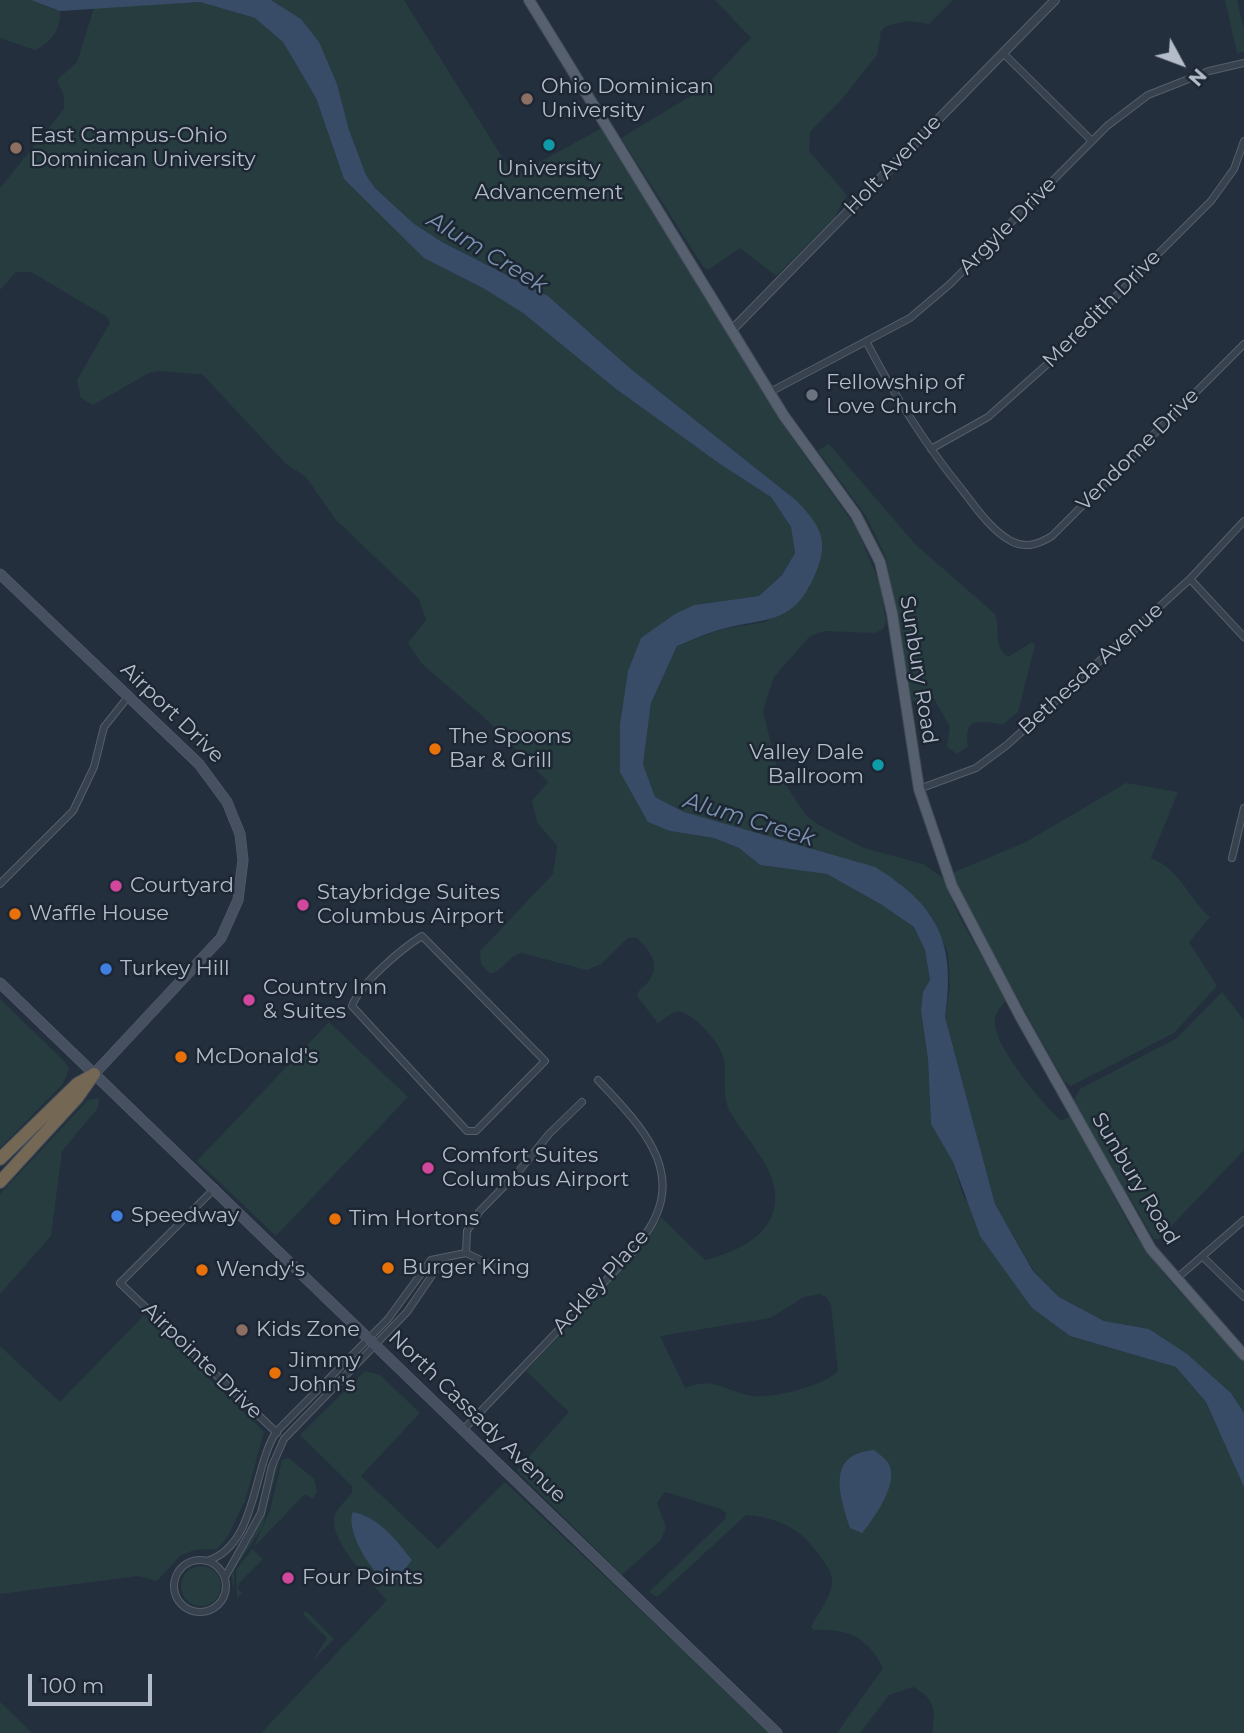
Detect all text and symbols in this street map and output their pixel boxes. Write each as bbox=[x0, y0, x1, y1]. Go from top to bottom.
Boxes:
north arrow bbox=[1146, 28, 1216, 98]
text: N bbox=[1184, 64, 1211, 90]
place label: Ohio Dominican University bbox=[541, 74, 714, 124]
marker: Ohio Dominican University bbox=[519, 91, 535, 107]
street label: Holt Avenue bbox=[839, 110, 947, 220]
place label: East Campus-Ohio Dominican University bbox=[30, 123, 256, 173]
marker: University Advancement bbox=[541, 137, 557, 153]
marker: East Campus-Ohio Dominican University bbox=[8, 140, 24, 156]
place label: University Advancement bbox=[475, 156, 623, 206]
street label: Argyle Drive bbox=[954, 172, 1062, 280]
water label: Alum Creek bbox=[422, 206, 552, 300]
street label: Meredith Drive bbox=[1038, 245, 1166, 373]
place label: Fellowship of Love Church bbox=[826, 370, 964, 420]
street label: Vendome Drive bbox=[1071, 383, 1205, 517]
marker: Fellowship of Love Church bbox=[804, 387, 820, 403]
street label: Sunbury Road bbox=[894, 594, 942, 746]
street label: Bethesda Avenue bbox=[1014, 598, 1168, 740]
street label: Airport Drive bbox=[115, 657, 229, 769]
place label: The Spoons Bar & Grill bbox=[449, 724, 571, 774]
place label: Valley Dale Ballroom bbox=[749, 740, 864, 790]
marker: The Spoons Bar & Grill bbox=[427, 741, 443, 757]
marker: Valley Dale Ballroom bbox=[870, 757, 886, 773]
water label: Alum Creek bbox=[680, 787, 818, 853]
place label: Courtyard bbox=[130, 873, 234, 899]
marker: Courtyard bbox=[108, 878, 124, 894]
place label: Staybridge Suites Columbus Airport bbox=[317, 880, 504, 930]
marker: Staybridge Suites Columbus Airport bbox=[295, 897, 311, 913]
place label: Waffle House bbox=[29, 901, 169, 927]
marker: Waffle House bbox=[7, 906, 23, 922]
place label: Turkey Hill bbox=[120, 956, 230, 982]
marker: Turkey Hill bbox=[98, 961, 114, 977]
place label: Country Inn & Suites bbox=[263, 975, 387, 1025]
marker: Country Inn & Suites bbox=[241, 992, 257, 1008]
place label: McDonald's bbox=[195, 1044, 318, 1070]
marker: McDonald's bbox=[173, 1049, 189, 1065]
street label: Sunbury Road bbox=[1086, 1108, 1184, 1250]
place label: Comfort Suites Columbus Airport bbox=[442, 1143, 629, 1193]
marker: Comfort Suites Columbus Airport bbox=[420, 1160, 436, 1176]
place label: Speedway bbox=[131, 1203, 239, 1229]
place label: Tim Hortons bbox=[349, 1206, 479, 1232]
marker: Speedway bbox=[109, 1208, 125, 1224]
marker: Tim Hortons bbox=[327, 1211, 343, 1227]
street label: Ackley Place bbox=[548, 1225, 654, 1339]
place label: Burger King bbox=[402, 1255, 530, 1281]
place label: Wendy's bbox=[216, 1257, 305, 1283]
marker: Burger King bbox=[380, 1260, 396, 1276]
marker: Wendy's bbox=[194, 1262, 210, 1278]
street label: Airpointe Drive bbox=[137, 1297, 267, 1425]
place label: Kids Zone bbox=[256, 1317, 360, 1343]
marker: Kids Zone bbox=[234, 1322, 250, 1338]
street label: North Cassady Avenue bbox=[383, 1325, 571, 1509]
place label: Jimmy John's bbox=[289, 1348, 361, 1398]
marker: Jimmy John's bbox=[267, 1365, 283, 1381]
place label: Four Points bbox=[302, 1565, 423, 1591]
marker: Four Points bbox=[280, 1570, 296, 1586]
scale bar bbox=[32, 1660, 156, 1704]
text: 100 m bbox=[41, 1673, 104, 1698]

